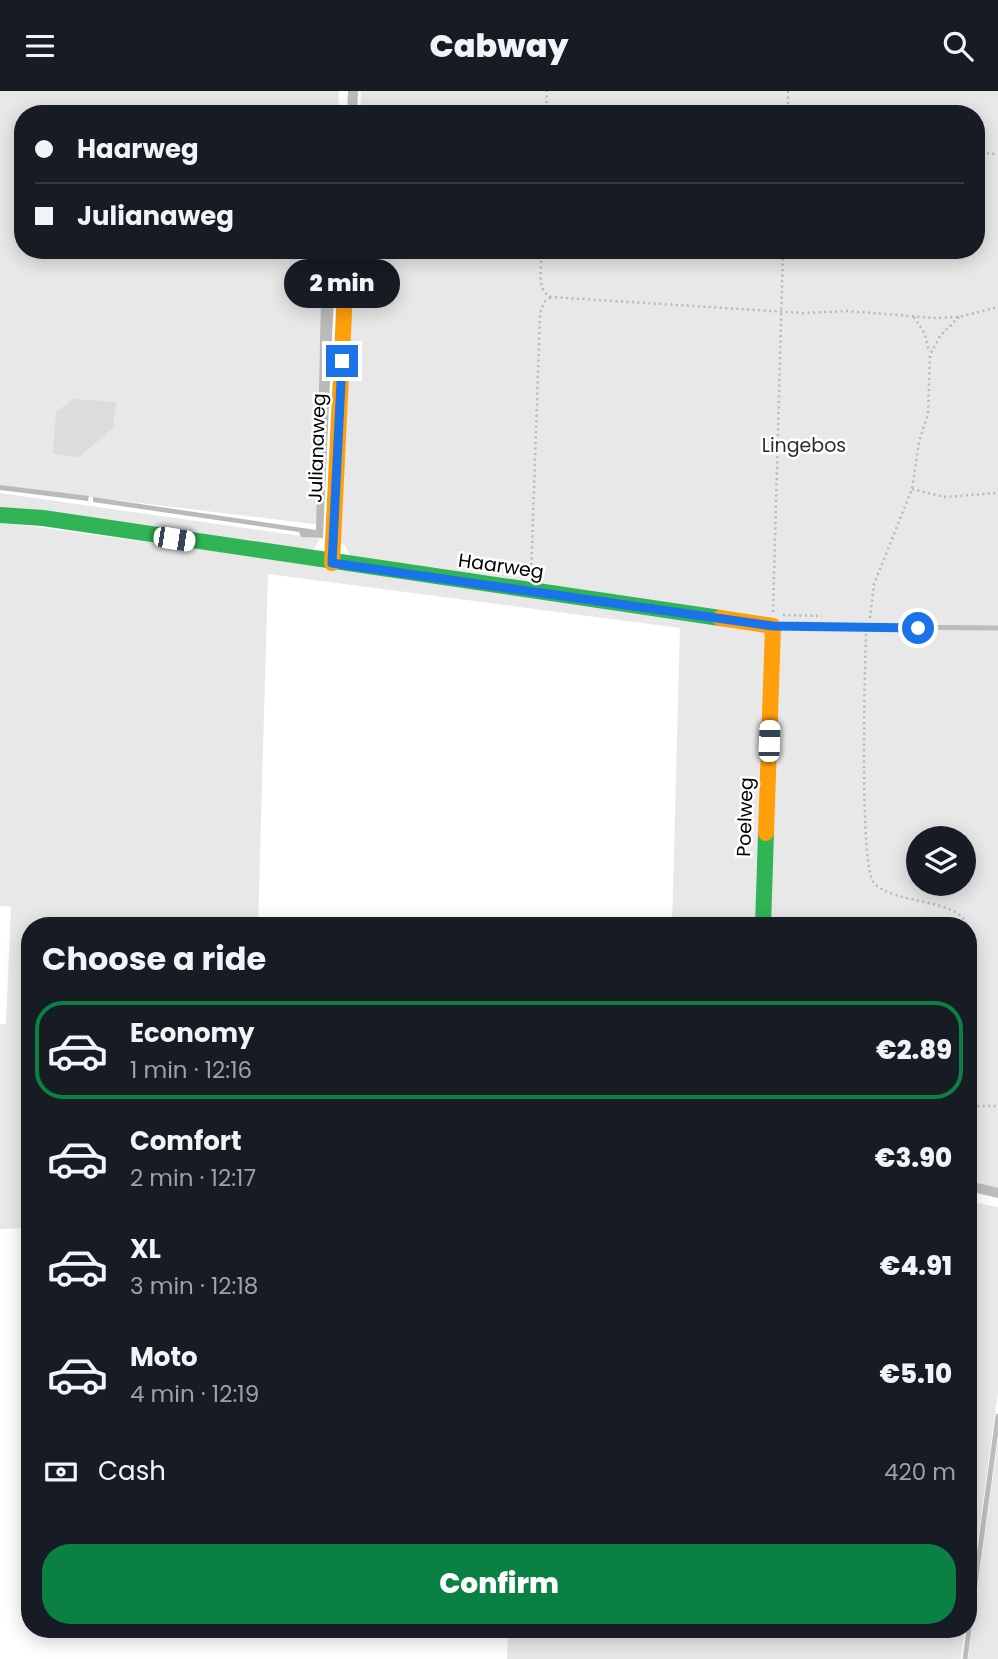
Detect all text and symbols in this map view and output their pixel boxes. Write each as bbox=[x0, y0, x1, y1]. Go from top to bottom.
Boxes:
text: Cabway bbox=[430, 23, 568, 68]
icon: menu bbox=[21, 27, 59, 65]
icon: search bbox=[939, 27, 977, 65]
text: Haarweg bbox=[77, 131, 199, 167]
text: Julianaweg bbox=[77, 198, 234, 234]
callout: 2 min bbox=[284, 259, 400, 309]
text: 2 min bbox=[310, 267, 374, 299]
route end bbox=[326, 345, 358, 377]
street label: Julianaweg bbox=[302, 393, 332, 503]
park label: Lingebos bbox=[762, 432, 846, 459]
car bbox=[152, 525, 197, 553]
street label: Haarweg bbox=[456, 547, 546, 585]
route start bbox=[902, 612, 934, 644]
car bbox=[758, 720, 781, 762]
street label: Poelweg bbox=[730, 777, 760, 857]
map controls bbox=[906, 826, 976, 896]
button: layers bbox=[906, 826, 976, 896]
text: Choose a ride bbox=[42, 936, 266, 981]
text: Economy bbox=[130, 1015, 254, 1051]
icon: car bbox=[46, 1019, 109, 1082]
text: €2.89 bbox=[876, 1032, 952, 1068]
text: 1 min · 12:16 bbox=[130, 1054, 252, 1086]
text: Comfort bbox=[130, 1123, 242, 1159]
icon: car bbox=[46, 1127, 109, 1190]
text: €3.90 bbox=[875, 1140, 952, 1176]
text: 2 min · 12:17 bbox=[130, 1162, 256, 1194]
text: XL bbox=[130, 1231, 161, 1267]
icon: car bbox=[46, 1235, 109, 1298]
text: €4.91 bbox=[880, 1248, 952, 1284]
text: 3 min · 12:18 bbox=[130, 1270, 258, 1302]
text: Moto bbox=[130, 1339, 198, 1375]
icon: car bbox=[46, 1343, 109, 1406]
text: €5.10 bbox=[879, 1356, 952, 1392]
text: 4 min · 12:19 bbox=[130, 1378, 259, 1410]
icon: cash bbox=[42, 1453, 80, 1491]
text: Cash bbox=[98, 1453, 166, 1489]
text: 420 m bbox=[884, 1456, 956, 1488]
button: Confirm bbox=[42, 1544, 956, 1624]

